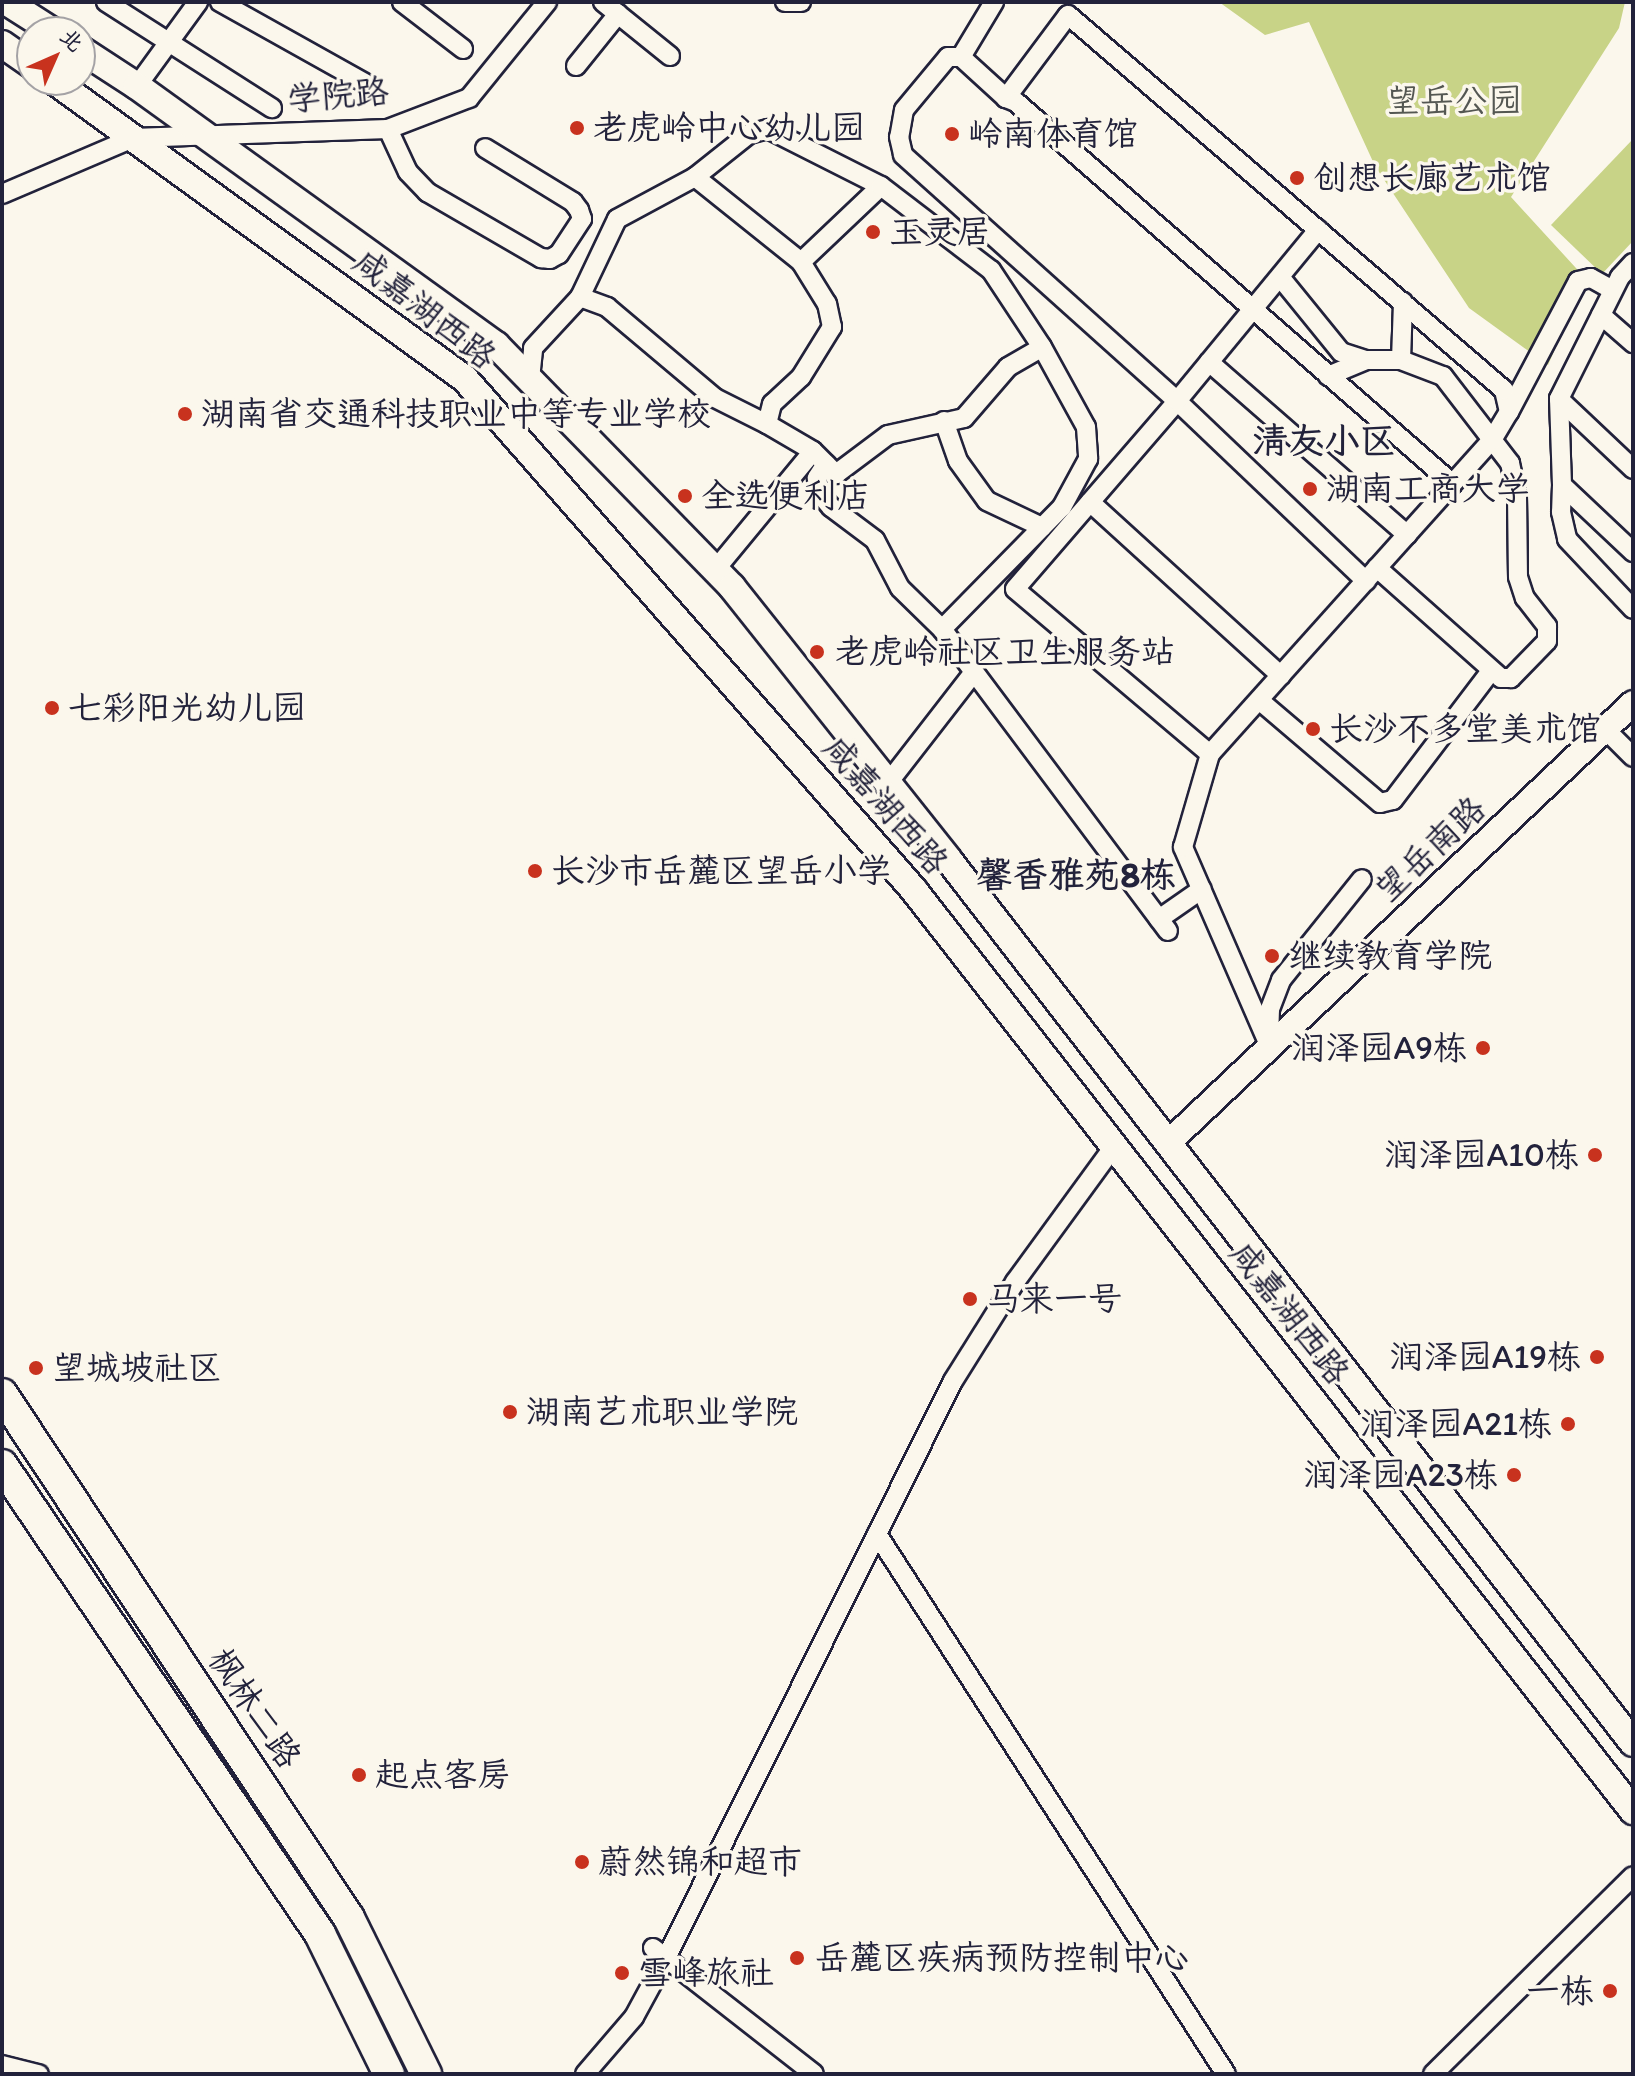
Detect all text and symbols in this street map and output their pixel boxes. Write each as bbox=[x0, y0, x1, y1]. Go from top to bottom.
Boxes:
north arrow bbox=[16, 16, 96, 96]
text: 北 bbox=[55, 23, 89, 57]
street label: 学院路 bbox=[285, 70, 391, 120]
park label: 望岳公园 bbox=[1386, 81, 1522, 121]
place label: 老虎岭中心幼儿园 bbox=[593, 108, 865, 148]
place label: 岭南体育馆 bbox=[968, 114, 1138, 154]
marker: 老虎岭中心幼儿园 bbox=[568, 119, 586, 137]
marker: 岭南体育馆 bbox=[943, 125, 961, 143]
place label: 创想长廊艺术馆 bbox=[1313, 158, 1551, 198]
marker: 创想长廊艺术馆 bbox=[1288, 169, 1306, 187]
place label: 玉灵居 bbox=[889, 212, 991, 252]
marker: 玉灵居 bbox=[864, 223, 882, 241]
street label: 咸嘉湖西路 bbox=[345, 241, 505, 377]
place label: 湖南省交通科技职业中等专业学校 bbox=[201, 394, 711, 434]
marker: 湖南省交通科技职业中等专业学校 bbox=[176, 405, 194, 423]
district label: 清友小区 bbox=[1252, 419, 1396, 463]
place label: 湖南工商大学 bbox=[1326, 469, 1530, 509]
place label: 全选便利店 bbox=[701, 476, 871, 516]
marker: 湖南工商大学 bbox=[1301, 480, 1319, 498]
marker: 全选便利店 bbox=[676, 487, 694, 505]
place label: 老虎岭社区卫生服务站 bbox=[835, 632, 1175, 672]
marker: 老虎岭社区卫生服务站 bbox=[806, 641, 828, 663]
place label: 七彩阳光幼儿园 bbox=[68, 688, 306, 728]
marker: 七彩阳光幼儿园 bbox=[43, 699, 61, 717]
place label: 长沙不多堂美术馆 bbox=[1329, 709, 1601, 749]
marker: 长沙不多堂美术馆 bbox=[1304, 720, 1322, 738]
street label: 咸嘉湖西路 bbox=[815, 727, 957, 883]
street label: 望岳南路 bbox=[1366, 788, 1494, 910]
place label: 长沙市岳麓区望岳小学 bbox=[551, 851, 891, 891]
district label: 馨香雅苑8栋 bbox=[976, 853, 1176, 897]
marker: 长沙市岳麓区望岳小学 bbox=[526, 862, 544, 880]
place label: 继续教育学院 bbox=[1288, 936, 1492, 976]
marker: 继续教育学院 bbox=[1263, 947, 1281, 965]
place label: 润泽园A9栋 bbox=[1291, 1028, 1467, 1068]
marker: 润泽园A9栋 bbox=[1474, 1039, 1492, 1057]
place label: 润泽园A10栋 bbox=[1385, 1135, 1579, 1175]
marker: 润泽园A10栋 bbox=[1586, 1146, 1604, 1164]
street label: 咸嘉湖西路 bbox=[1222, 1233, 1358, 1393]
place label: 马来一号 bbox=[986, 1279, 1122, 1319]
marker: 马来一号 bbox=[961, 1290, 979, 1308]
place label: 润泽园A19栋 bbox=[1390, 1337, 1581, 1377]
place label: 望城坡社区 bbox=[52, 1348, 222, 1388]
marker: 润泽园A19栋 bbox=[1588, 1348, 1606, 1366]
marker: 望城坡社区 bbox=[27, 1359, 45, 1377]
place label: 湖南艺术职业学院 bbox=[526, 1392, 798, 1432]
marker: 湖南艺术职业学院 bbox=[501, 1403, 519, 1421]
place label: 润泽园A21栋 bbox=[1361, 1404, 1552, 1444]
marker: 润泽园A21栋 bbox=[1559, 1415, 1577, 1433]
place label: 润泽园A23栋 bbox=[1304, 1455, 1498, 1495]
marker: 润泽园A23栋 bbox=[1505, 1466, 1523, 1484]
street label: 枫林二路 bbox=[200, 1640, 310, 1776]
place label: 起点客房 bbox=[375, 1755, 511, 1795]
marker: 起点客房 bbox=[350, 1766, 368, 1784]
place label: 蔚然锦和超市 bbox=[598, 1842, 802, 1882]
marker: 蔚然锦和超市 bbox=[573, 1853, 591, 1871]
place label: 岳麓区疾病预防控制中心 bbox=[815, 1938, 1189, 1978]
marker: 岳麓区疾病预防控制中心 bbox=[786, 1947, 808, 1969]
place label: 雪峰旅社 bbox=[638, 1953, 774, 1993]
marker: 雪峰旅社 bbox=[613, 1964, 631, 1982]
place label: 一栋 bbox=[1526, 1971, 1594, 2011]
marker: 一栋 bbox=[1601, 1982, 1619, 2000]

